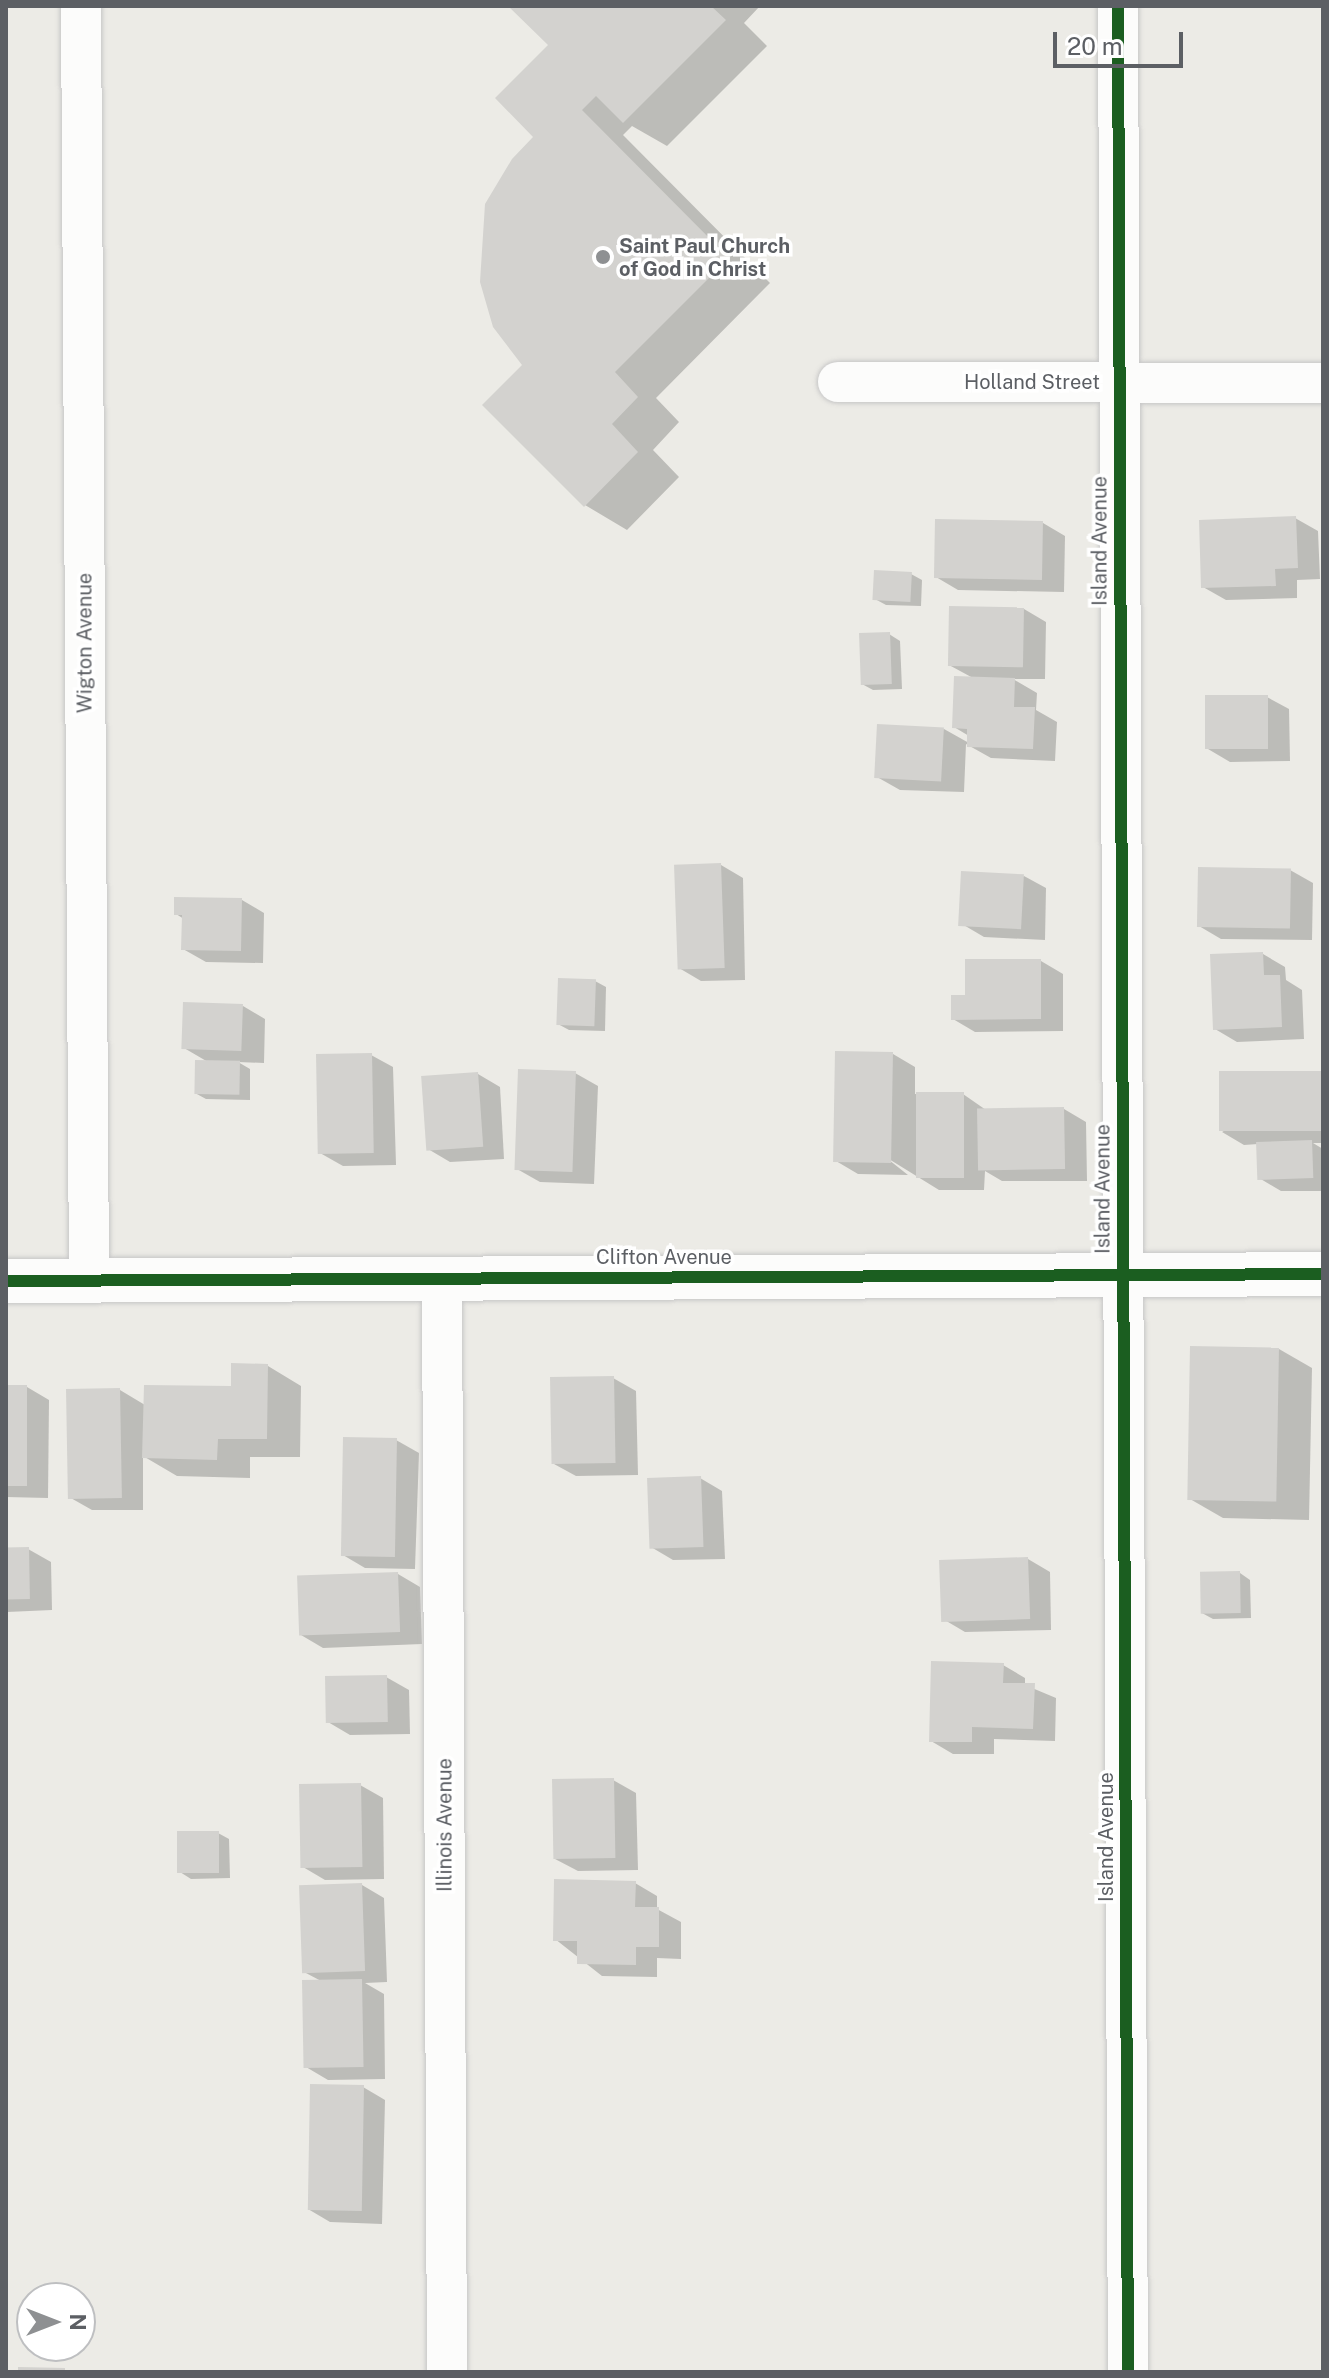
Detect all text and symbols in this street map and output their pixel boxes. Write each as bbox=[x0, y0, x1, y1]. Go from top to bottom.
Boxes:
scale bar bbox=[1057, 16, 1187, 66]
text: 20 m bbox=[1067, 32, 1123, 60]
place label: Saint Paul Church of God in Christ bbox=[619, 234, 790, 281]
marker: Saint Paul Church of God in Christ bbox=[594, 248, 612, 266]
street label: Holland Street bbox=[964, 370, 1100, 394]
street label: Island Avenue bbox=[1088, 476, 1112, 606]
street label: Wigton Avenue bbox=[73, 573, 97, 713]
street label: Island Avenue bbox=[1091, 1124, 1115, 1254]
street label: Clifton Avenue bbox=[596, 1245, 732, 1269]
street label: Illinois Avenue bbox=[433, 1758, 457, 1892]
street label: Island Avenue bbox=[1094, 1772, 1118, 1902]
north arrow bbox=[16, 2282, 96, 2362]
text: N bbox=[65, 2313, 91, 2331]

